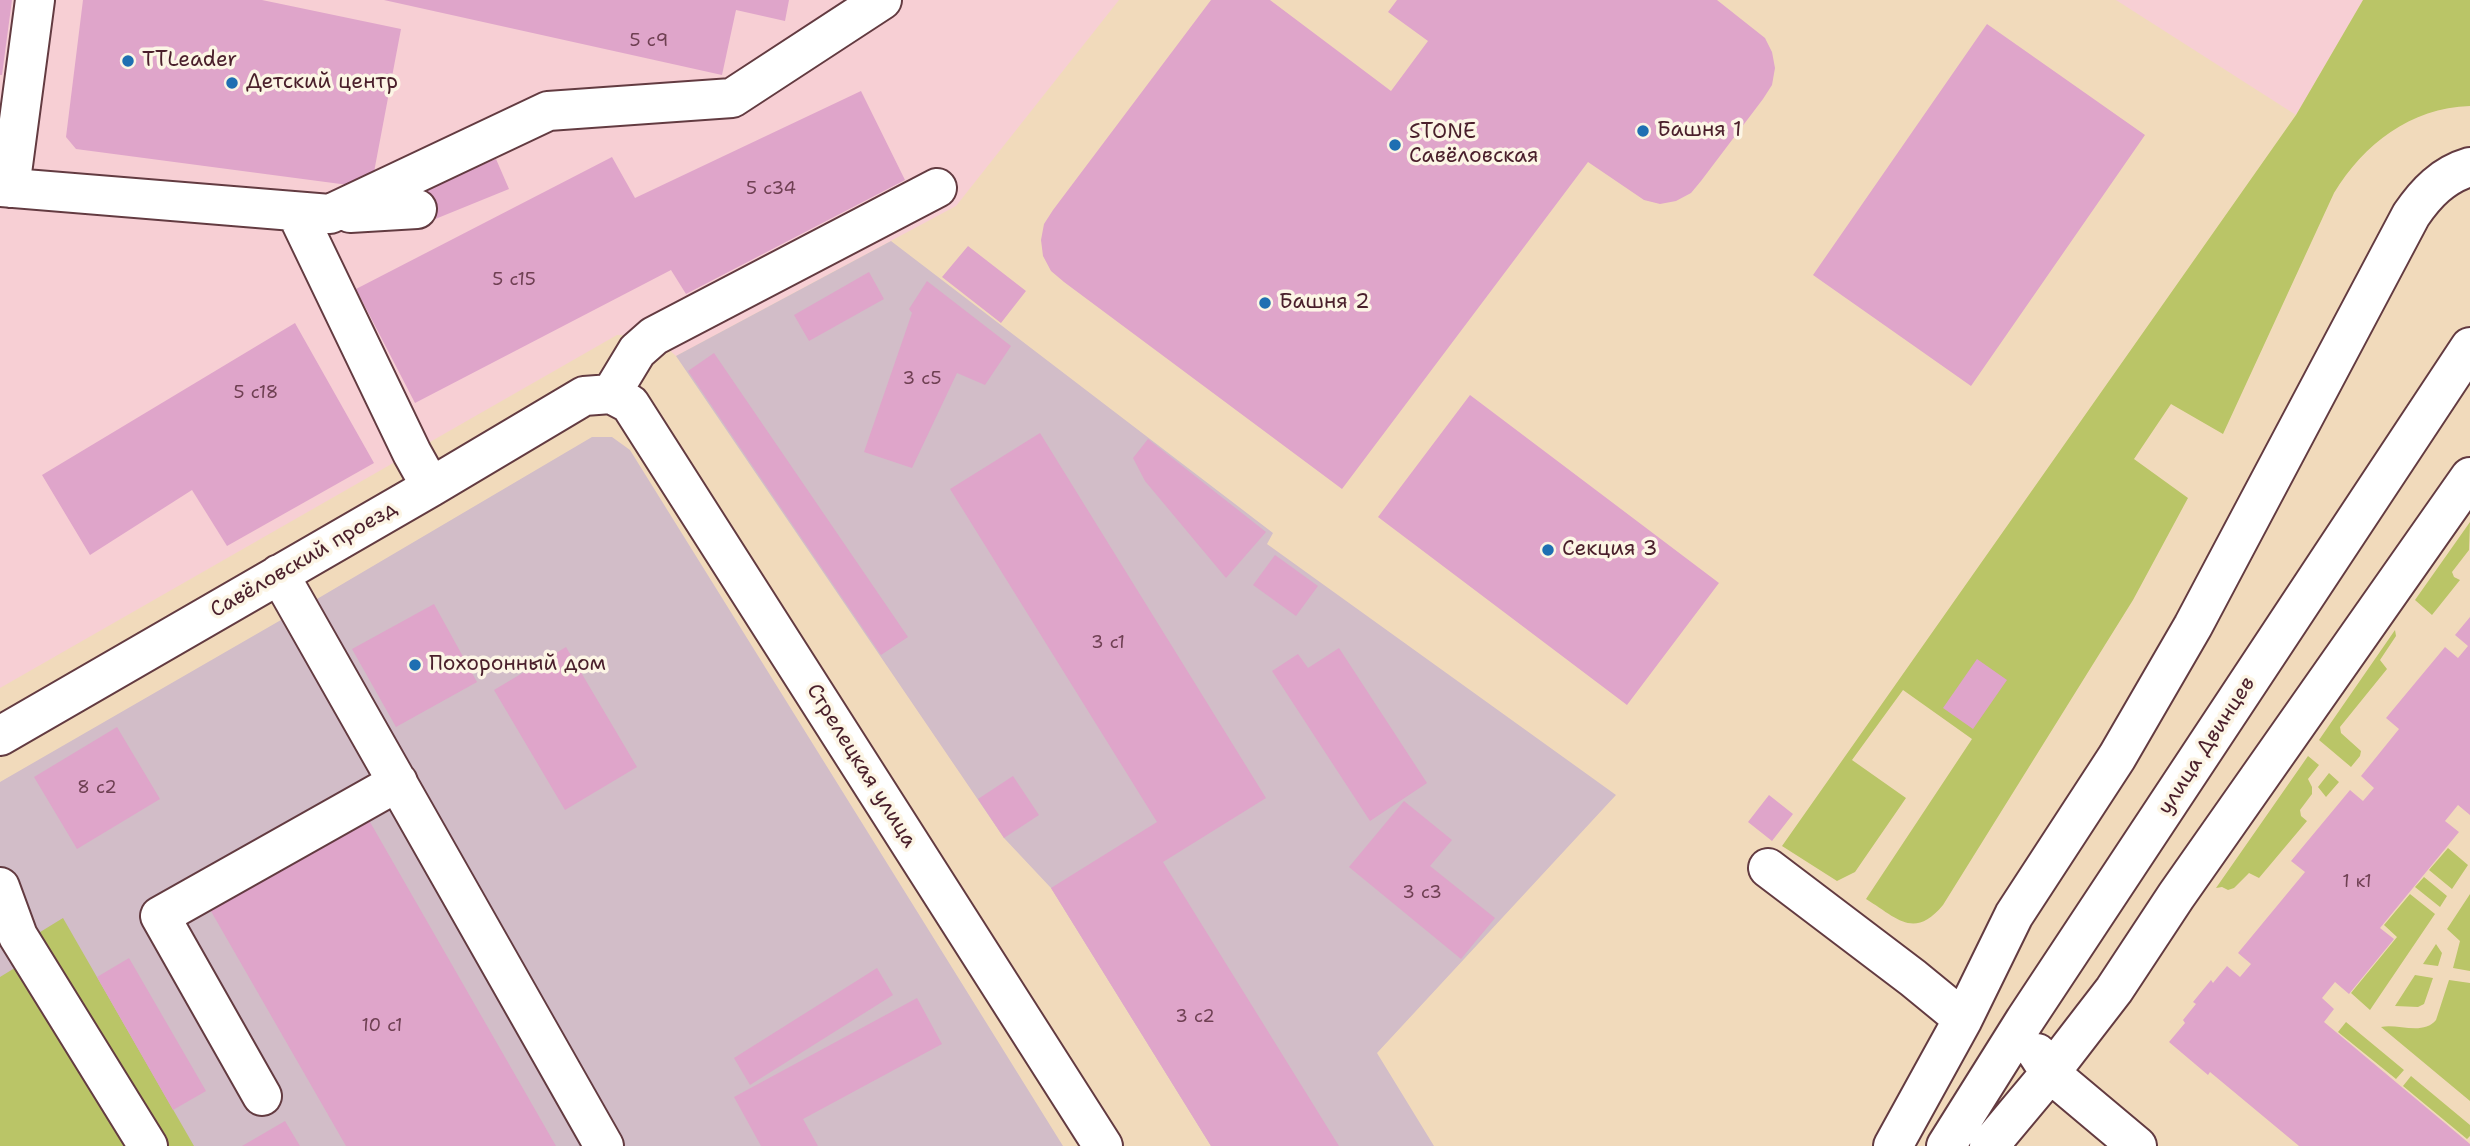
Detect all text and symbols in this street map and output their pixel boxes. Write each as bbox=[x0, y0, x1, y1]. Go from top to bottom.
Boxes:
house number: 5 с9 bbox=[630, 30, 668, 52]
place label: TTLeader bbox=[142, 48, 237, 74]
marker: TTLeader bbox=[120, 53, 136, 69]
place label: Детский центр bbox=[246, 70, 398, 96]
marker: Детский центр bbox=[224, 75, 240, 91]
place label: Башня 1 bbox=[1657, 118, 1742, 144]
place label: STONE Савёловская bbox=[1409, 120, 1539, 170]
marker: Башня 1 bbox=[1635, 123, 1651, 139]
marker: STONE Савёловская bbox=[1387, 137, 1403, 153]
house number: 5 с34 bbox=[746, 178, 796, 200]
house number: 5 с15 bbox=[492, 269, 536, 291]
place label: Башня 2 bbox=[1279, 290, 1370, 316]
marker: Башня 2 bbox=[1257, 295, 1273, 311]
house number: 3 с5 bbox=[903, 368, 941, 390]
house number: 5 с18 bbox=[234, 382, 278, 404]
street label: Савёловский проезд bbox=[206, 496, 402, 624]
place label: Секция 3 bbox=[1562, 537, 1657, 563]
marker: Секция 3 bbox=[1540, 542, 1556, 558]
house number: 3 с1 bbox=[1091, 632, 1125, 654]
place label: Похоронный дом bbox=[429, 652, 606, 678]
marker: Похоронный дом bbox=[407, 657, 423, 673]
street label: улица Двинцев bbox=[2153, 672, 2261, 820]
street label: Стрелецкая улица bbox=[800, 680, 922, 852]
house number: 8 с2 bbox=[77, 777, 117, 799]
house number: 1 к1 bbox=[2342, 871, 2372, 893]
house number: 3 с3 bbox=[1402, 882, 1442, 904]
house number: 3 с2 bbox=[1175, 1006, 1215, 1028]
house number: 10 с1 bbox=[361, 1015, 403, 1037]

